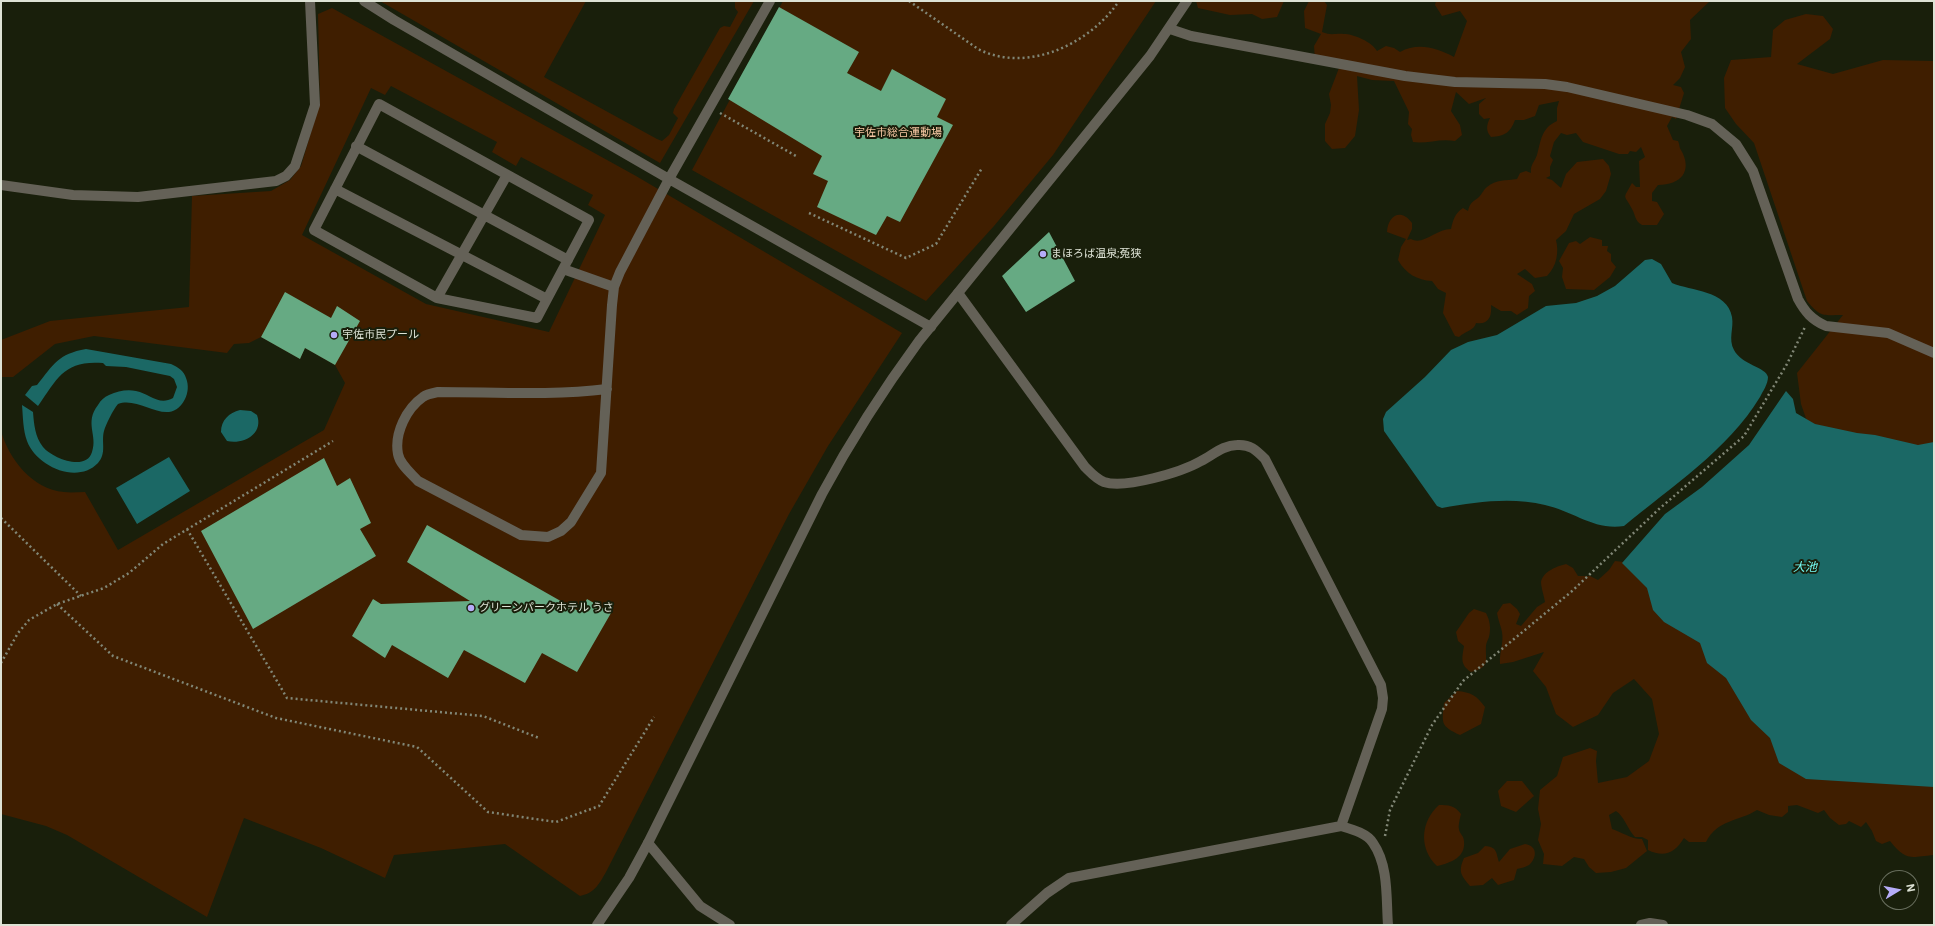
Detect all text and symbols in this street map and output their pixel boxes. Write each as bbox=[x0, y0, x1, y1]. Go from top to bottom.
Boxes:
park label: 宇佐市総合運動場 bbox=[854, 126, 942, 140]
place label: まほろば温泉;菟狭 bbox=[1051, 247, 1141, 261]
marker: まほろば温泉;菟狭 bbox=[1038, 249, 1048, 259]
place label: 宇佐市民プール bbox=[342, 328, 419, 342]
marker: 宇佐市民プール bbox=[329, 330, 339, 340]
water label: 大池 bbox=[1793, 561, 1817, 575]
place label: グリーンパークホテル うさ bbox=[479, 601, 614, 615]
marker: グリーンパークホテル うさ bbox=[466, 603, 476, 613]
north arrow bbox=[1879, 870, 1919, 910]
text: N bbox=[1903, 883, 1917, 893]

